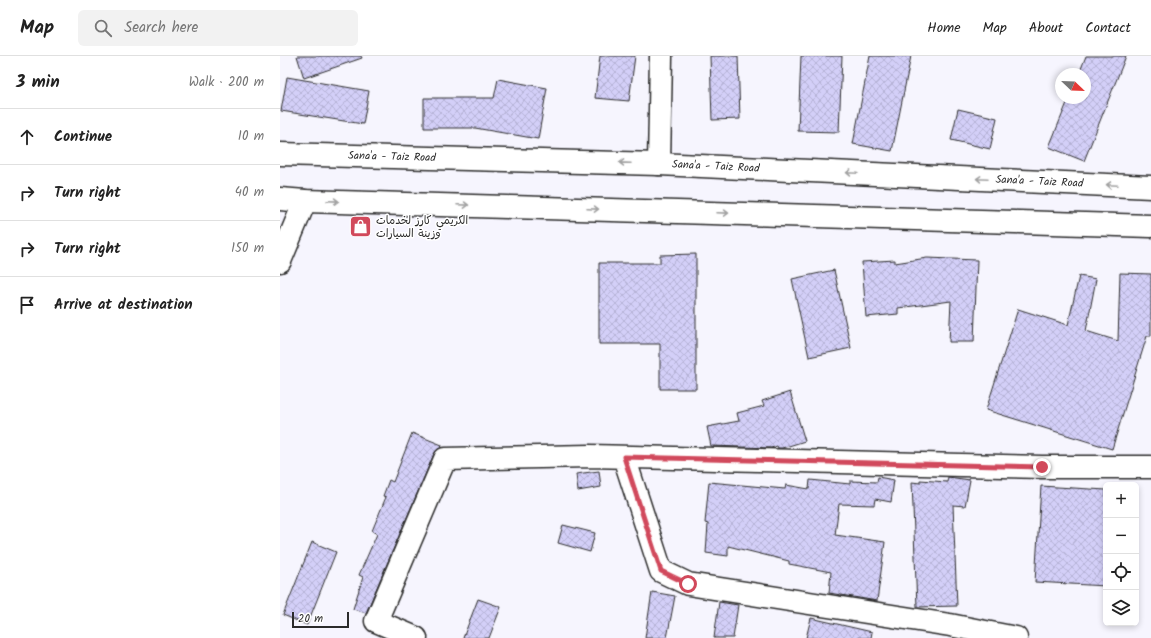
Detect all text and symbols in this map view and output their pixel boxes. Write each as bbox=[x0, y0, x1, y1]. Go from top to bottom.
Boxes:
search box bbox=[78, 10, 358, 46]
text: Map bbox=[20, 13, 54, 43]
text: Search here bbox=[124, 16, 198, 40]
icon: search bbox=[92, 17, 114, 39]
text: Home bbox=[927, 17, 961, 39]
text: Map bbox=[983, 17, 1007, 39]
text: About bbox=[1029, 17, 1063, 39]
text: Contact bbox=[1085, 17, 1131, 39]
north arrow bbox=[1055, 68, 1091, 104]
text: 3 min bbox=[16, 69, 60, 96]
text: Walk · 200 m bbox=[189, 72, 264, 93]
text: Continue bbox=[54, 125, 112, 149]
icon: ahead bbox=[16, 126, 38, 148]
text: 10 m bbox=[238, 126, 264, 147]
street label: Sana'a - Taiz Road bbox=[348, 147, 437, 167]
street label: Sana'a - Taiz Road bbox=[672, 156, 761, 178]
one-way arrow bbox=[619, 159, 632, 167]
one-way arrow bbox=[846, 169, 859, 177]
street label: Sana'a - Taiz Road bbox=[995, 171, 1084, 193]
one-way arrow bbox=[976, 175, 989, 183]
text: Turn right bbox=[54, 181, 121, 205]
one-way arrow bbox=[1106, 181, 1119, 189]
icon: right bbox=[16, 182, 38, 204]
text: 40 m bbox=[235, 182, 264, 203]
one-way arrow bbox=[326, 198, 339, 205]
one-way arrow bbox=[456, 202, 469, 209]
one-way arrow bbox=[586, 205, 599, 213]
one-way arrow bbox=[716, 209, 729, 217]
place label: الكريمي كارز لخدمات وزينة السيارات bbox=[376, 212, 468, 243]
shop icon: الكريمي كارز لخدمات وزينة السيارات bbox=[347, 214, 373, 240]
text: Turn right bbox=[54, 237, 121, 261]
icon: right bbox=[16, 238, 38, 260]
text: 150 m bbox=[231, 238, 264, 259]
text: Arrive at destination bbox=[54, 293, 193, 317]
icon: arrive bbox=[16, 294, 38, 316]
route end bbox=[1033, 458, 1051, 476]
map controls bbox=[1103, 482, 1139, 626]
button: + bbox=[1103, 482, 1139, 518]
button: − bbox=[1103, 518, 1139, 554]
button: locate bbox=[1103, 554, 1139, 590]
route start bbox=[679, 575, 697, 593]
button: layers bbox=[1103, 590, 1139, 626]
scale bar bbox=[292, 610, 349, 629]
text: 20 m bbox=[298, 610, 323, 628]

